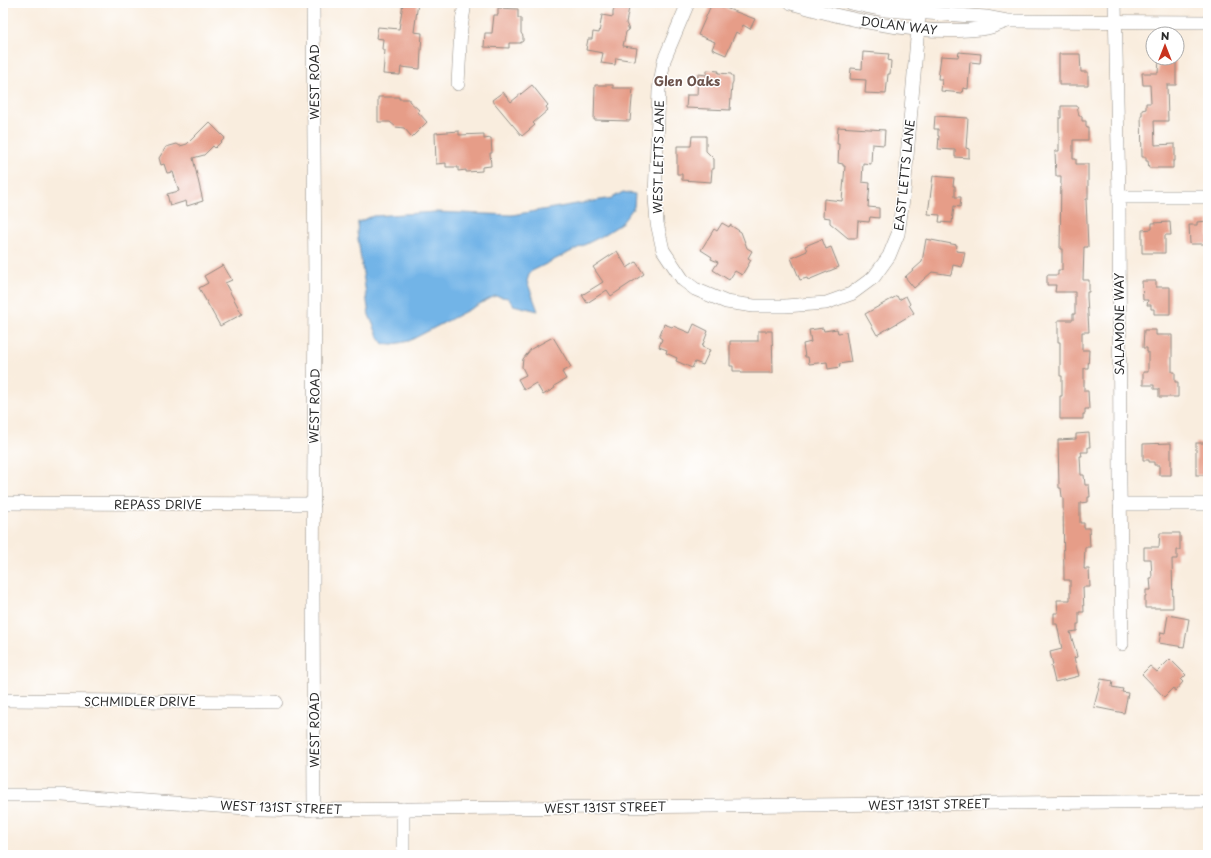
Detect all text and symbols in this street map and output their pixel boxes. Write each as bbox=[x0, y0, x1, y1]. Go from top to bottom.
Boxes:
street label: DOLAN WAY bbox=[860, 11, 939, 39]
north arrow bbox=[1145, 26, 1185, 66]
text: N bbox=[1161, 27, 1170, 44]
street label: WEST ROAD bbox=[305, 44, 323, 120]
district label: Glen Oaks bbox=[654, 71, 720, 90]
street label: WEST LETTS LANE bbox=[648, 100, 668, 214]
street label: EAST LETTS LANE bbox=[889, 118, 919, 232]
street label: SALAMONE WAY bbox=[1110, 272, 1128, 375]
street label: WEST ROAD bbox=[304, 368, 324, 444]
street label: REPASS DRIVE bbox=[114, 495, 202, 513]
street label: SCHMIDLER DRIVE bbox=[84, 692, 196, 710]
street label: WEST ROAD bbox=[305, 692, 323, 768]
street label: WEST 131ST STREET bbox=[868, 794, 991, 814]
street label: WEST 131ST STREET bbox=[220, 796, 343, 818]
street label: WEST 131ST STREET bbox=[544, 797, 667, 817]

